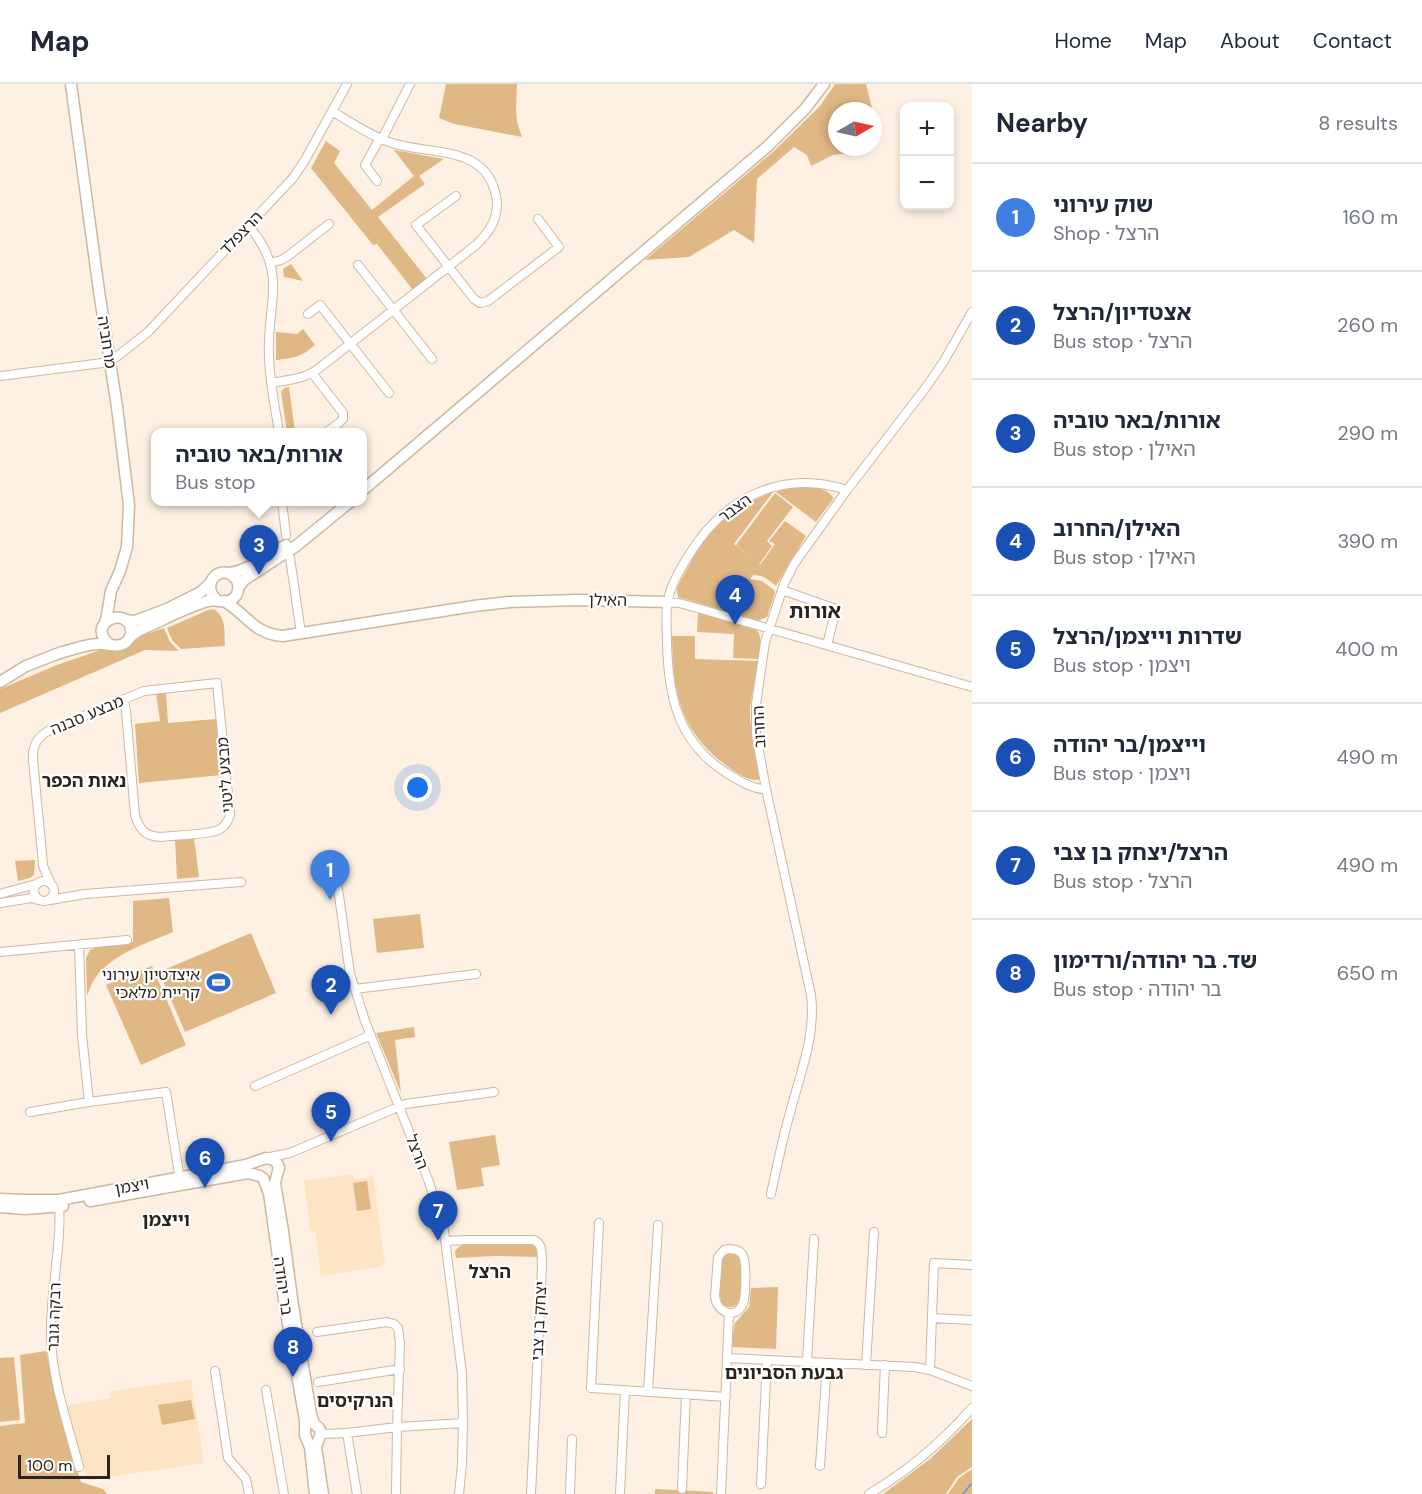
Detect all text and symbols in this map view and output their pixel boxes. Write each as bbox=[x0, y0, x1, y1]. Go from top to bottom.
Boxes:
text: Map bbox=[30, 23, 90, 60]
text: Home bbox=[1054, 27, 1112, 55]
text: Map bbox=[1145, 27, 1187, 55]
text: About bbox=[1220, 27, 1280, 55]
text: Contact bbox=[1313, 27, 1392, 55]
north arrow bbox=[828, 102, 882, 156]
map controls bbox=[900, 102, 954, 210]
button: + bbox=[900, 102, 954, 156]
text: Nearby bbox=[996, 106, 1088, 140]
text: 8 results bbox=[1318, 110, 1398, 136]
button: − bbox=[900, 156, 954, 210]
text: שוק עירוני bbox=[1053, 190, 1153, 219]
text: 1 bbox=[1012, 204, 1019, 230]
text: 160 m bbox=[1342, 204, 1398, 230]
street label: הרצפלד bbox=[215, 206, 267, 260]
text: Shop · הרצל bbox=[1053, 220, 1160, 246]
text: אצטדיון/הרצל bbox=[1053, 298, 1191, 327]
text: 2 bbox=[1010, 312, 1021, 338]
text: 260 m bbox=[1337, 312, 1398, 338]
street label: מרחביה bbox=[92, 314, 122, 370]
text: Bus stop · הרצל bbox=[1053, 328, 1193, 354]
text: אורות/באר טוביה bbox=[1053, 406, 1221, 435]
text: 3 bbox=[1009, 420, 1022, 446]
text: 290 m bbox=[1337, 420, 1398, 446]
popup bbox=[151, 428, 367, 506]
text: Bus stop · האילן bbox=[1053, 436, 1196, 462]
text: אורות/באר טוביה bbox=[175, 440, 343, 469]
text: Bus stop bbox=[175, 469, 256, 495]
street label: הצבר bbox=[714, 489, 756, 527]
text: האילן/החרוב bbox=[1053, 514, 1180, 543]
pin: 3 bbox=[240, 526, 278, 575]
text: 4 bbox=[1009, 528, 1022, 554]
text: 390 m bbox=[1337, 528, 1398, 554]
text: Bus stop · האילן bbox=[1053, 544, 1196, 570]
pin: 4 bbox=[716, 576, 754, 625]
street label: האילן bbox=[589, 589, 627, 611]
district label: אורות bbox=[789, 598, 841, 624]
text: שדרות וייצמן/הרצל bbox=[1053, 622, 1242, 651]
text: 5 bbox=[1009, 636, 1022, 662]
text: 400 m bbox=[1335, 636, 1398, 662]
text: Bus stop · ויצמן bbox=[1053, 652, 1191, 678]
street label: מבצע סבנה bbox=[47, 690, 127, 740]
street label: החרוב bbox=[747, 705, 771, 749]
text: וייצמן/בר יהודה bbox=[1053, 730, 1206, 759]
street label: מבצע ליטני bbox=[212, 736, 238, 814]
text: 6 bbox=[1009, 744, 1022, 770]
text: 490 m bbox=[1336, 744, 1398, 770]
text: Bus stop · ויצמן bbox=[1053, 760, 1191, 786]
district label: נאות הכפר bbox=[42, 769, 126, 793]
your location bbox=[403, 773, 432, 802]
text: הרצל/יצחק בן צבי bbox=[1053, 838, 1228, 867]
pin: 1 bbox=[310, 850, 350, 900]
text: 7 bbox=[1010, 852, 1021, 878]
text: 490 m bbox=[1336, 852, 1398, 878]
text: Bus stop · הרצל bbox=[1053, 868, 1193, 894]
text: שד. בר יהודה/ורדימון bbox=[1053, 946, 1257, 975]
text: 8 bbox=[1009, 960, 1022, 986]
text: 650 m bbox=[1337, 960, 1398, 986]
place label: איצדטיון עירוני קריית מלאכי bbox=[102, 964, 200, 1003]
pin: 2 bbox=[312, 966, 350, 1015]
sports icon: איצדטיון עירוני קריית מלאכי bbox=[205, 970, 231, 996]
text: Bus stop · בר יהודה bbox=[1053, 976, 1222, 1002]
pin: 5 bbox=[312, 1092, 350, 1142]
street label: הרצל bbox=[401, 1132, 433, 1172]
pin: 6 bbox=[186, 1138, 224, 1188]
street label: ויצמן bbox=[113, 1173, 151, 1199]
pin: 7 bbox=[418, 1192, 458, 1241]
district label: וייצמן bbox=[142, 1208, 190, 1232]
street label: בר יהודה bbox=[268, 1255, 298, 1317]
district label: הרצל bbox=[469, 1260, 511, 1284]
street label: יצחק בן צבי bbox=[526, 1281, 552, 1361]
street label: רבקה גובר bbox=[42, 1282, 66, 1352]
pin: 8 bbox=[274, 1328, 312, 1377]
district label: גבעת הסביונים bbox=[725, 1361, 843, 1385]
district label: הנרקיסים bbox=[317, 1389, 393, 1413]
scale bar bbox=[18, 1452, 110, 1480]
text: 100 m bbox=[27, 1455, 72, 1476]

